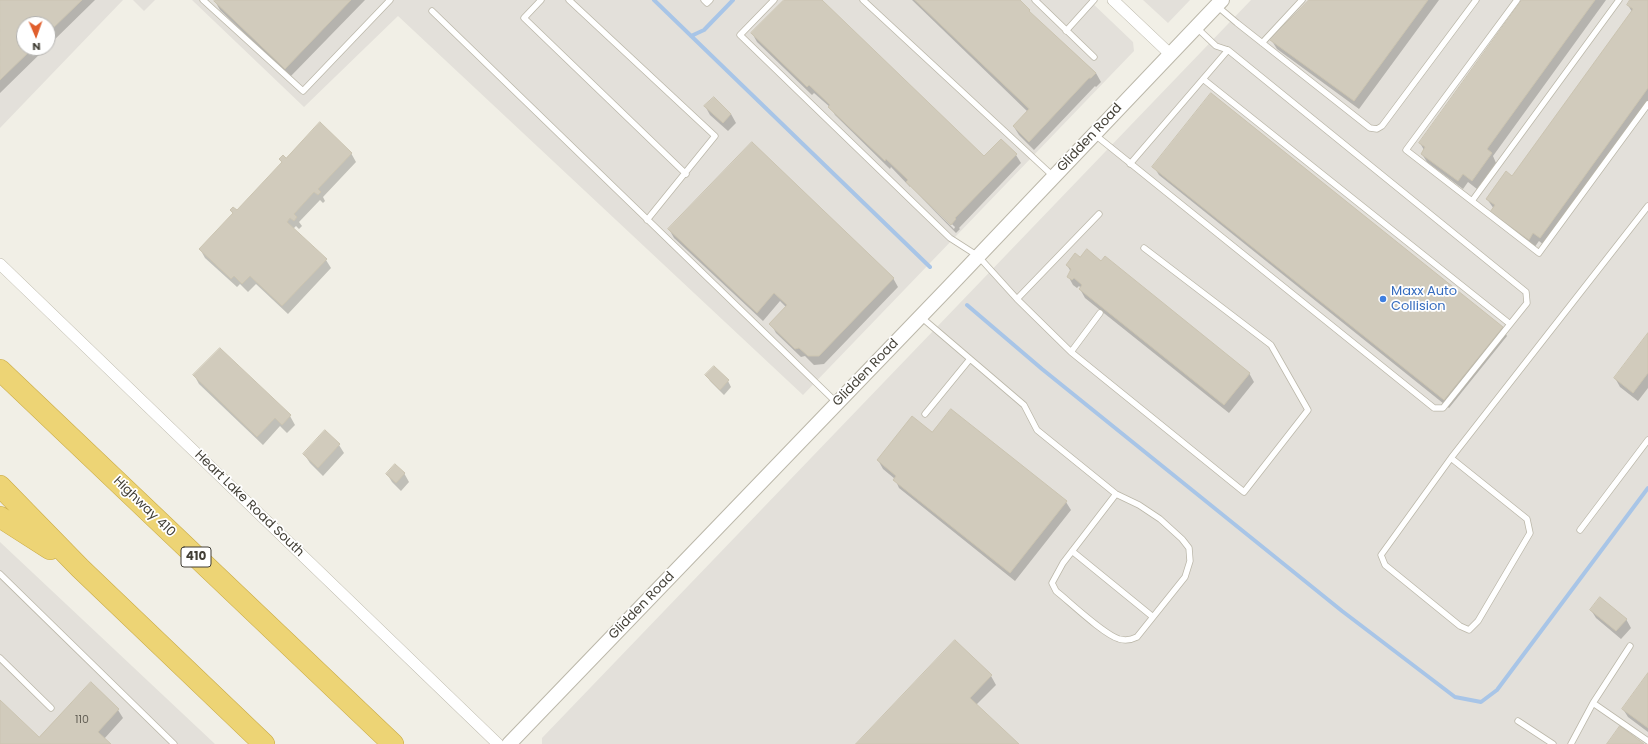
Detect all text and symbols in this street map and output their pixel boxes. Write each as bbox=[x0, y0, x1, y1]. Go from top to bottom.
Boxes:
north arrow bbox=[16, 16, 56, 56]
text: N bbox=[32, 39, 41, 55]
street label: Glidden Road bbox=[1054, 101, 1126, 175]
place label: Maxx Auto Collision bbox=[1391, 284, 1457, 315]
marker: Maxx Auto Collision bbox=[1378, 294, 1388, 304]
street label: Glidden Road bbox=[830, 336, 902, 410]
street label: Heart Lake Road South bbox=[191, 448, 307, 560]
street label: Highway 410 bbox=[110, 474, 178, 540]
road number: 410 bbox=[181, 547, 211, 567]
street label: Glidden Road bbox=[606, 569, 678, 643]
house number: 110 bbox=[75, 713, 89, 727]

